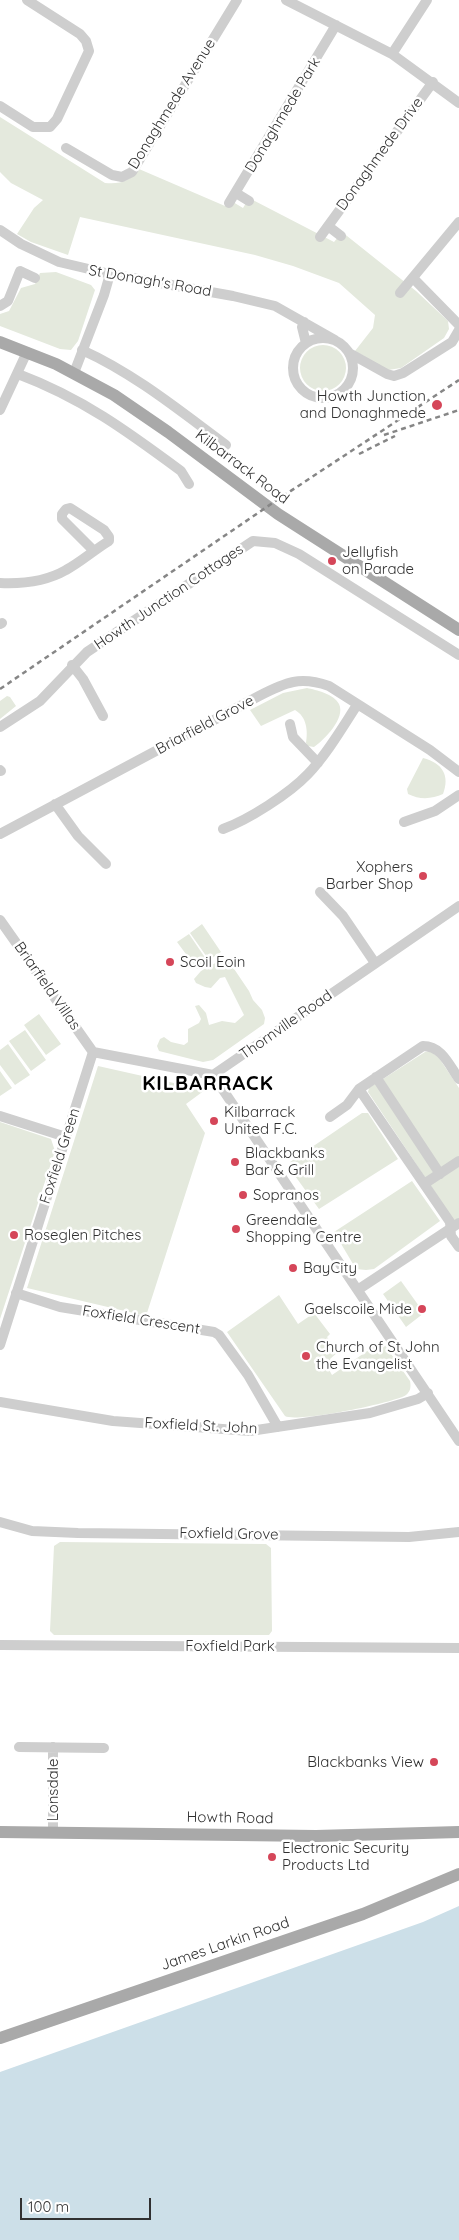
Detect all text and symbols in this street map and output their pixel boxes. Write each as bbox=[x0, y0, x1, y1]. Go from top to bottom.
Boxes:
street label: Donaghmede Avenue bbox=[124, 35, 220, 173]
street label: Donaghmede Park bbox=[242, 54, 324, 176]
street label: Donaghmede Drive bbox=[333, 94, 427, 214]
street label: St Donagh's Road bbox=[87, 261, 213, 301]
place label: Howth Junction and Donaghmede bbox=[300, 387, 426, 422]
marker: Howth Junction and Donaghmede bbox=[430, 398, 444, 412]
street label: Kilbarrack Road bbox=[192, 426, 292, 508]
street label: Howth Junction Cottages bbox=[91, 540, 247, 654]
place label: Jellyfish on Parade bbox=[342, 543, 414, 578]
marker: Jellyfish on Parade bbox=[326, 555, 338, 567]
street label: Briarfield Grove bbox=[153, 692, 257, 758]
place label: Xophers Barber Shop bbox=[326, 858, 413, 893]
marker: Xophers Barber Shop bbox=[417, 870, 429, 882]
street label: Briarfield Villas bbox=[10, 938, 84, 1034]
place label: Scoil Eoin bbox=[180, 953, 245, 971]
marker: Scoil Eoin bbox=[164, 956, 176, 968]
street label: Thornville Road bbox=[236, 986, 336, 1064]
district label: KILBARRACK bbox=[141, 1072, 275, 1096]
place label: Kilbarrack United F.C. bbox=[224, 1103, 297, 1138]
street label: Foxfield Green bbox=[36, 1106, 84, 1206]
marker: Kilbarrack United F.C. bbox=[208, 1115, 220, 1127]
place label: Blackbanks Bar & Grill bbox=[245, 1144, 325, 1179]
marker: Blackbanks Bar & Grill bbox=[229, 1156, 241, 1168]
place label: Sopranos bbox=[253, 1186, 319, 1204]
marker: Sopranos bbox=[237, 1189, 249, 1201]
place label: Greendale Shopping Centre bbox=[246, 1211, 361, 1246]
marker: Greendale Shopping Centre bbox=[230, 1223, 242, 1235]
place label: Roseglen Pitches bbox=[24, 1226, 141, 1244]
marker: Roseglen Pitches bbox=[8, 1229, 20, 1241]
place label: BayCity bbox=[303, 1259, 357, 1277]
marker: BayCity bbox=[287, 1262, 299, 1274]
place label: Gaelscoile Mide bbox=[304, 1300, 412, 1318]
street label: Foxfield Crescent bbox=[81, 1302, 201, 1338]
marker: Gaelscoile Mide bbox=[416, 1303, 428, 1315]
place label: Church of St John the Evangelist bbox=[316, 1338, 440, 1373]
marker: Church of St John the Evangelist bbox=[300, 1350, 312, 1362]
street label: Foxfield St. John bbox=[144, 1414, 258, 1438]
street label: Foxfield Grove bbox=[179, 1524, 279, 1544]
street label: Foxfield Park bbox=[185, 1637, 275, 1655]
place label: Blackbanks View bbox=[307, 1753, 424, 1771]
marker: Blackbanks View bbox=[428, 1756, 440, 1768]
street label: Lonsdale bbox=[44, 1759, 62, 1821]
street label: Howth Road bbox=[186, 1808, 274, 1828]
place label: Electronic Security Products Ltd bbox=[282, 1839, 409, 1874]
marker: Electronic Security Products Ltd bbox=[266, 1851, 278, 1863]
street label: James Larkin Road bbox=[158, 1914, 292, 1974]
scale bar bbox=[22, 2188, 154, 2220]
text: 100 m bbox=[28, 2197, 69, 2216]

